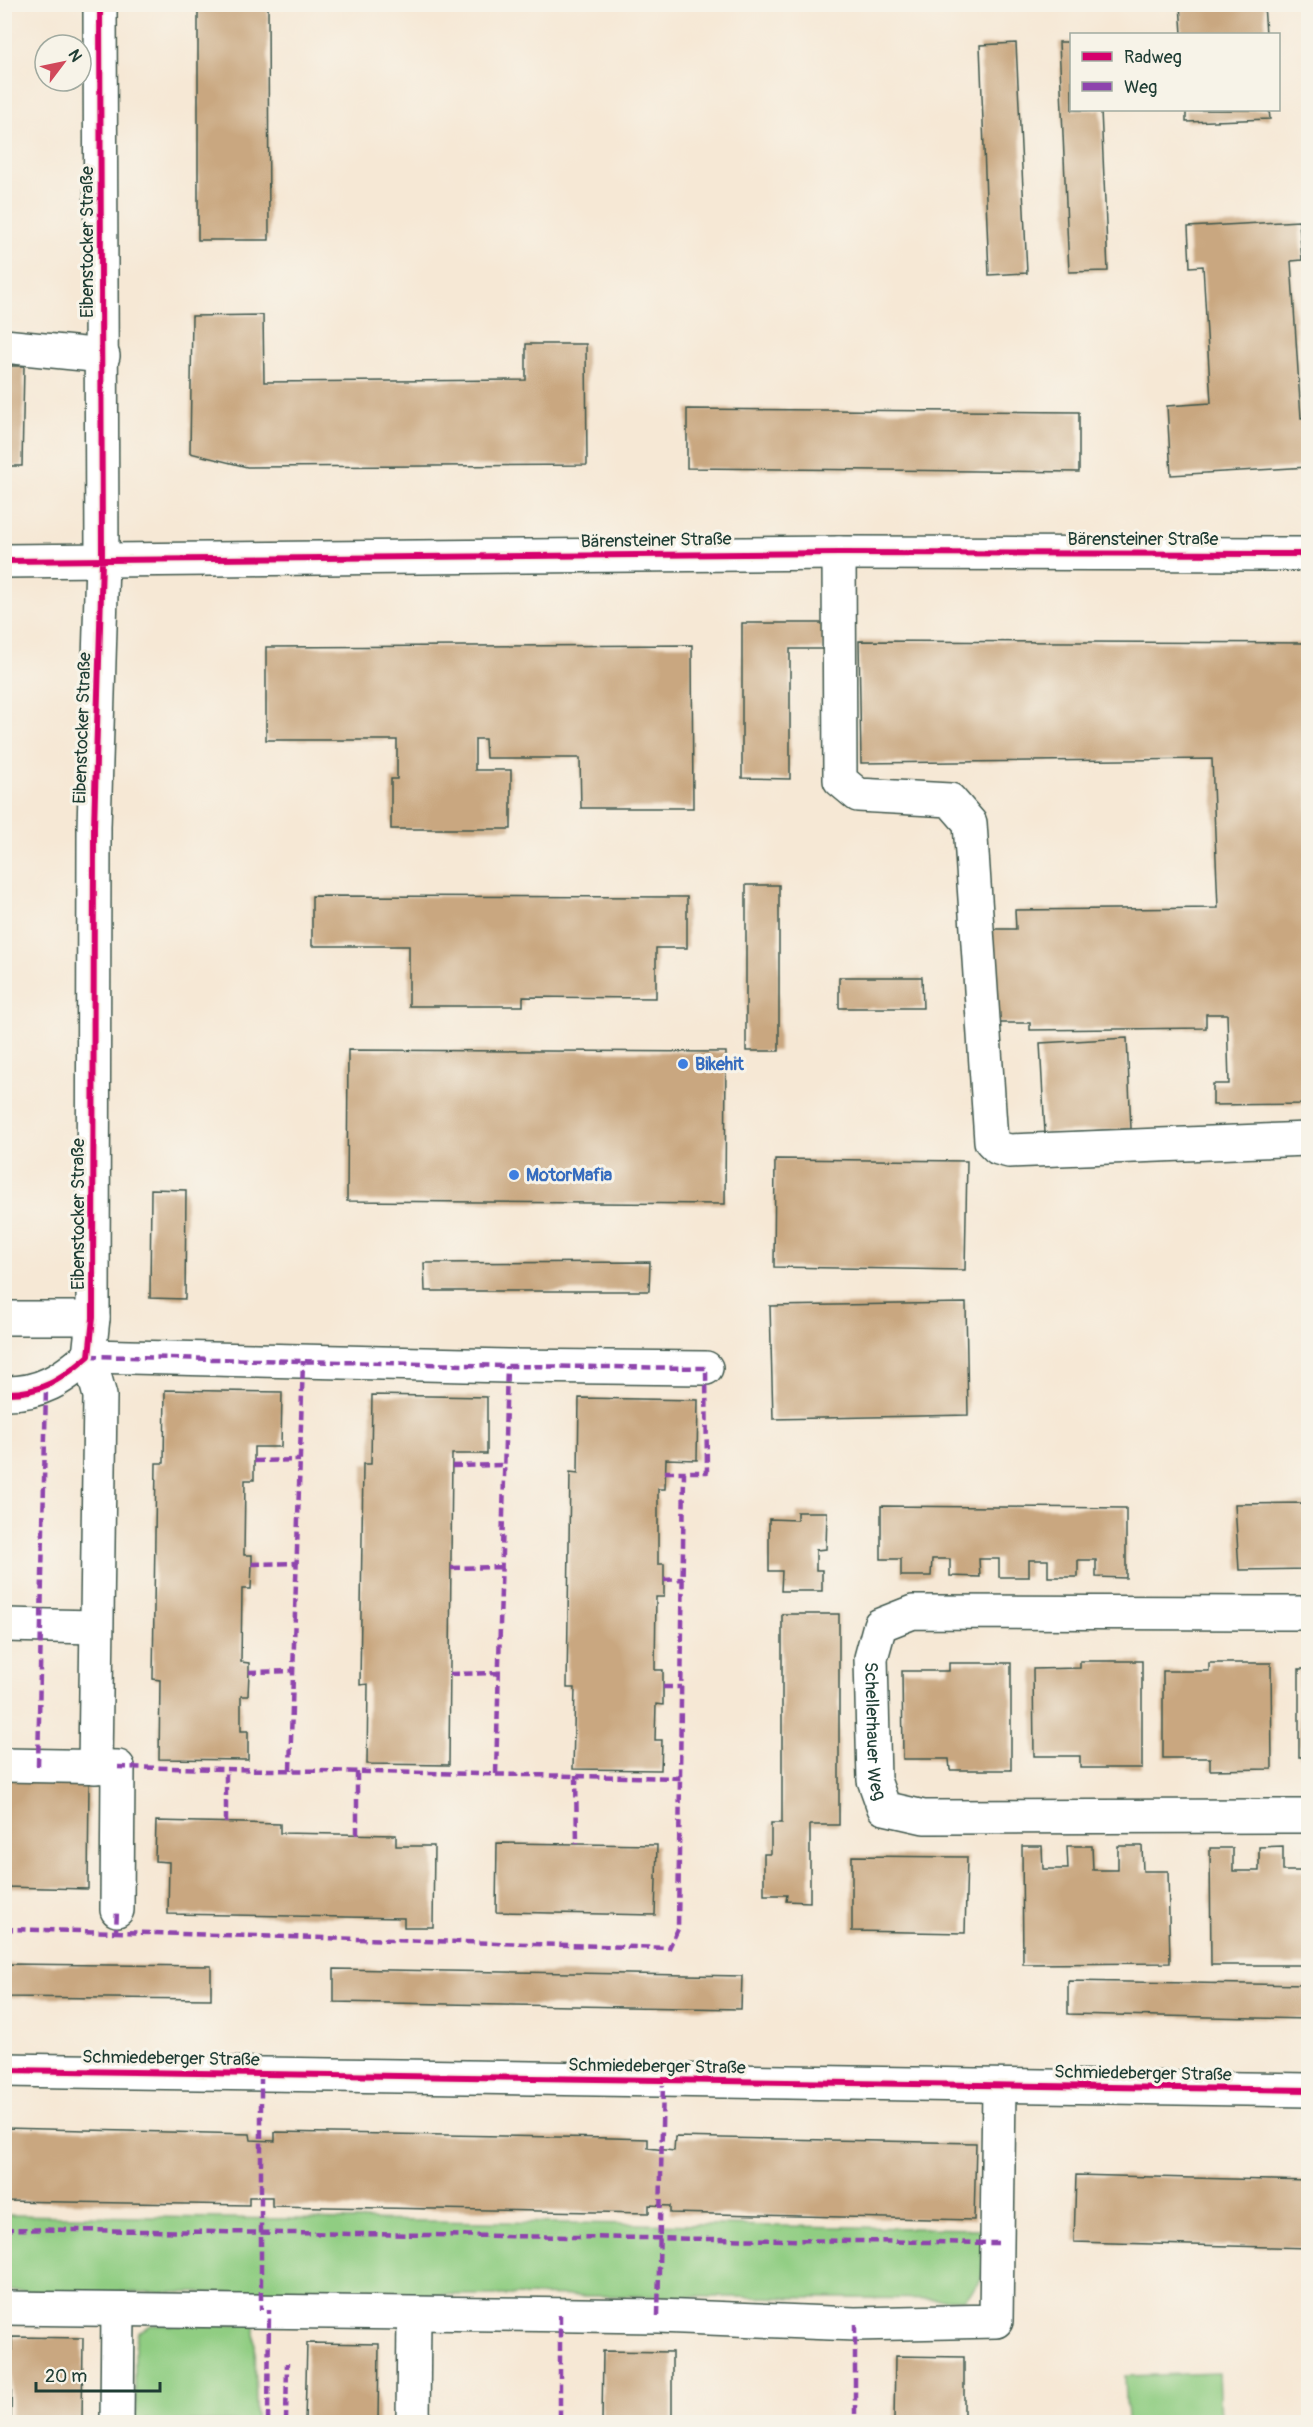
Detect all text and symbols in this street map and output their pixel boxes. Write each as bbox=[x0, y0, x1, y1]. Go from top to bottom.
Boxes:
north arrow bbox=[33, 33, 93, 93]
legend bbox=[1070, 33, 1280, 111]
text: N bbox=[64, 46, 86, 66]
text: Radweg bbox=[1124, 46, 1182, 69]
text: Weg bbox=[1124, 76, 1157, 99]
street label: Eibenstocker Straße bbox=[76, 166, 99, 318]
street label: Bärensteiner Straße bbox=[580, 528, 732, 553]
street label: Bärensteiner Straße bbox=[1068, 528, 1219, 551]
street label: Eibenstocker Straße bbox=[68, 652, 97, 804]
place label: Bikehit bbox=[695, 1053, 745, 1076]
marker: Bikehit bbox=[676, 1057, 690, 1071]
street label: Eibenstocker Straße bbox=[67, 1138, 90, 1290]
place label: MotorMafia bbox=[526, 1164, 613, 1187]
marker: MotorMafia bbox=[507, 1168, 521, 1182]
street label: Schellerhauer Weg bbox=[859, 1662, 891, 1804]
street label: Schmiedeberger Straße bbox=[82, 2045, 260, 2072]
street label: Schmiedeberger Straße bbox=[568, 2053, 746, 2080]
street label: Schmiedeberger Straße bbox=[1054, 2060, 1232, 2087]
scale bar bbox=[36, 2355, 160, 2393]
text: 20 m bbox=[45, 2365, 87, 2388]

